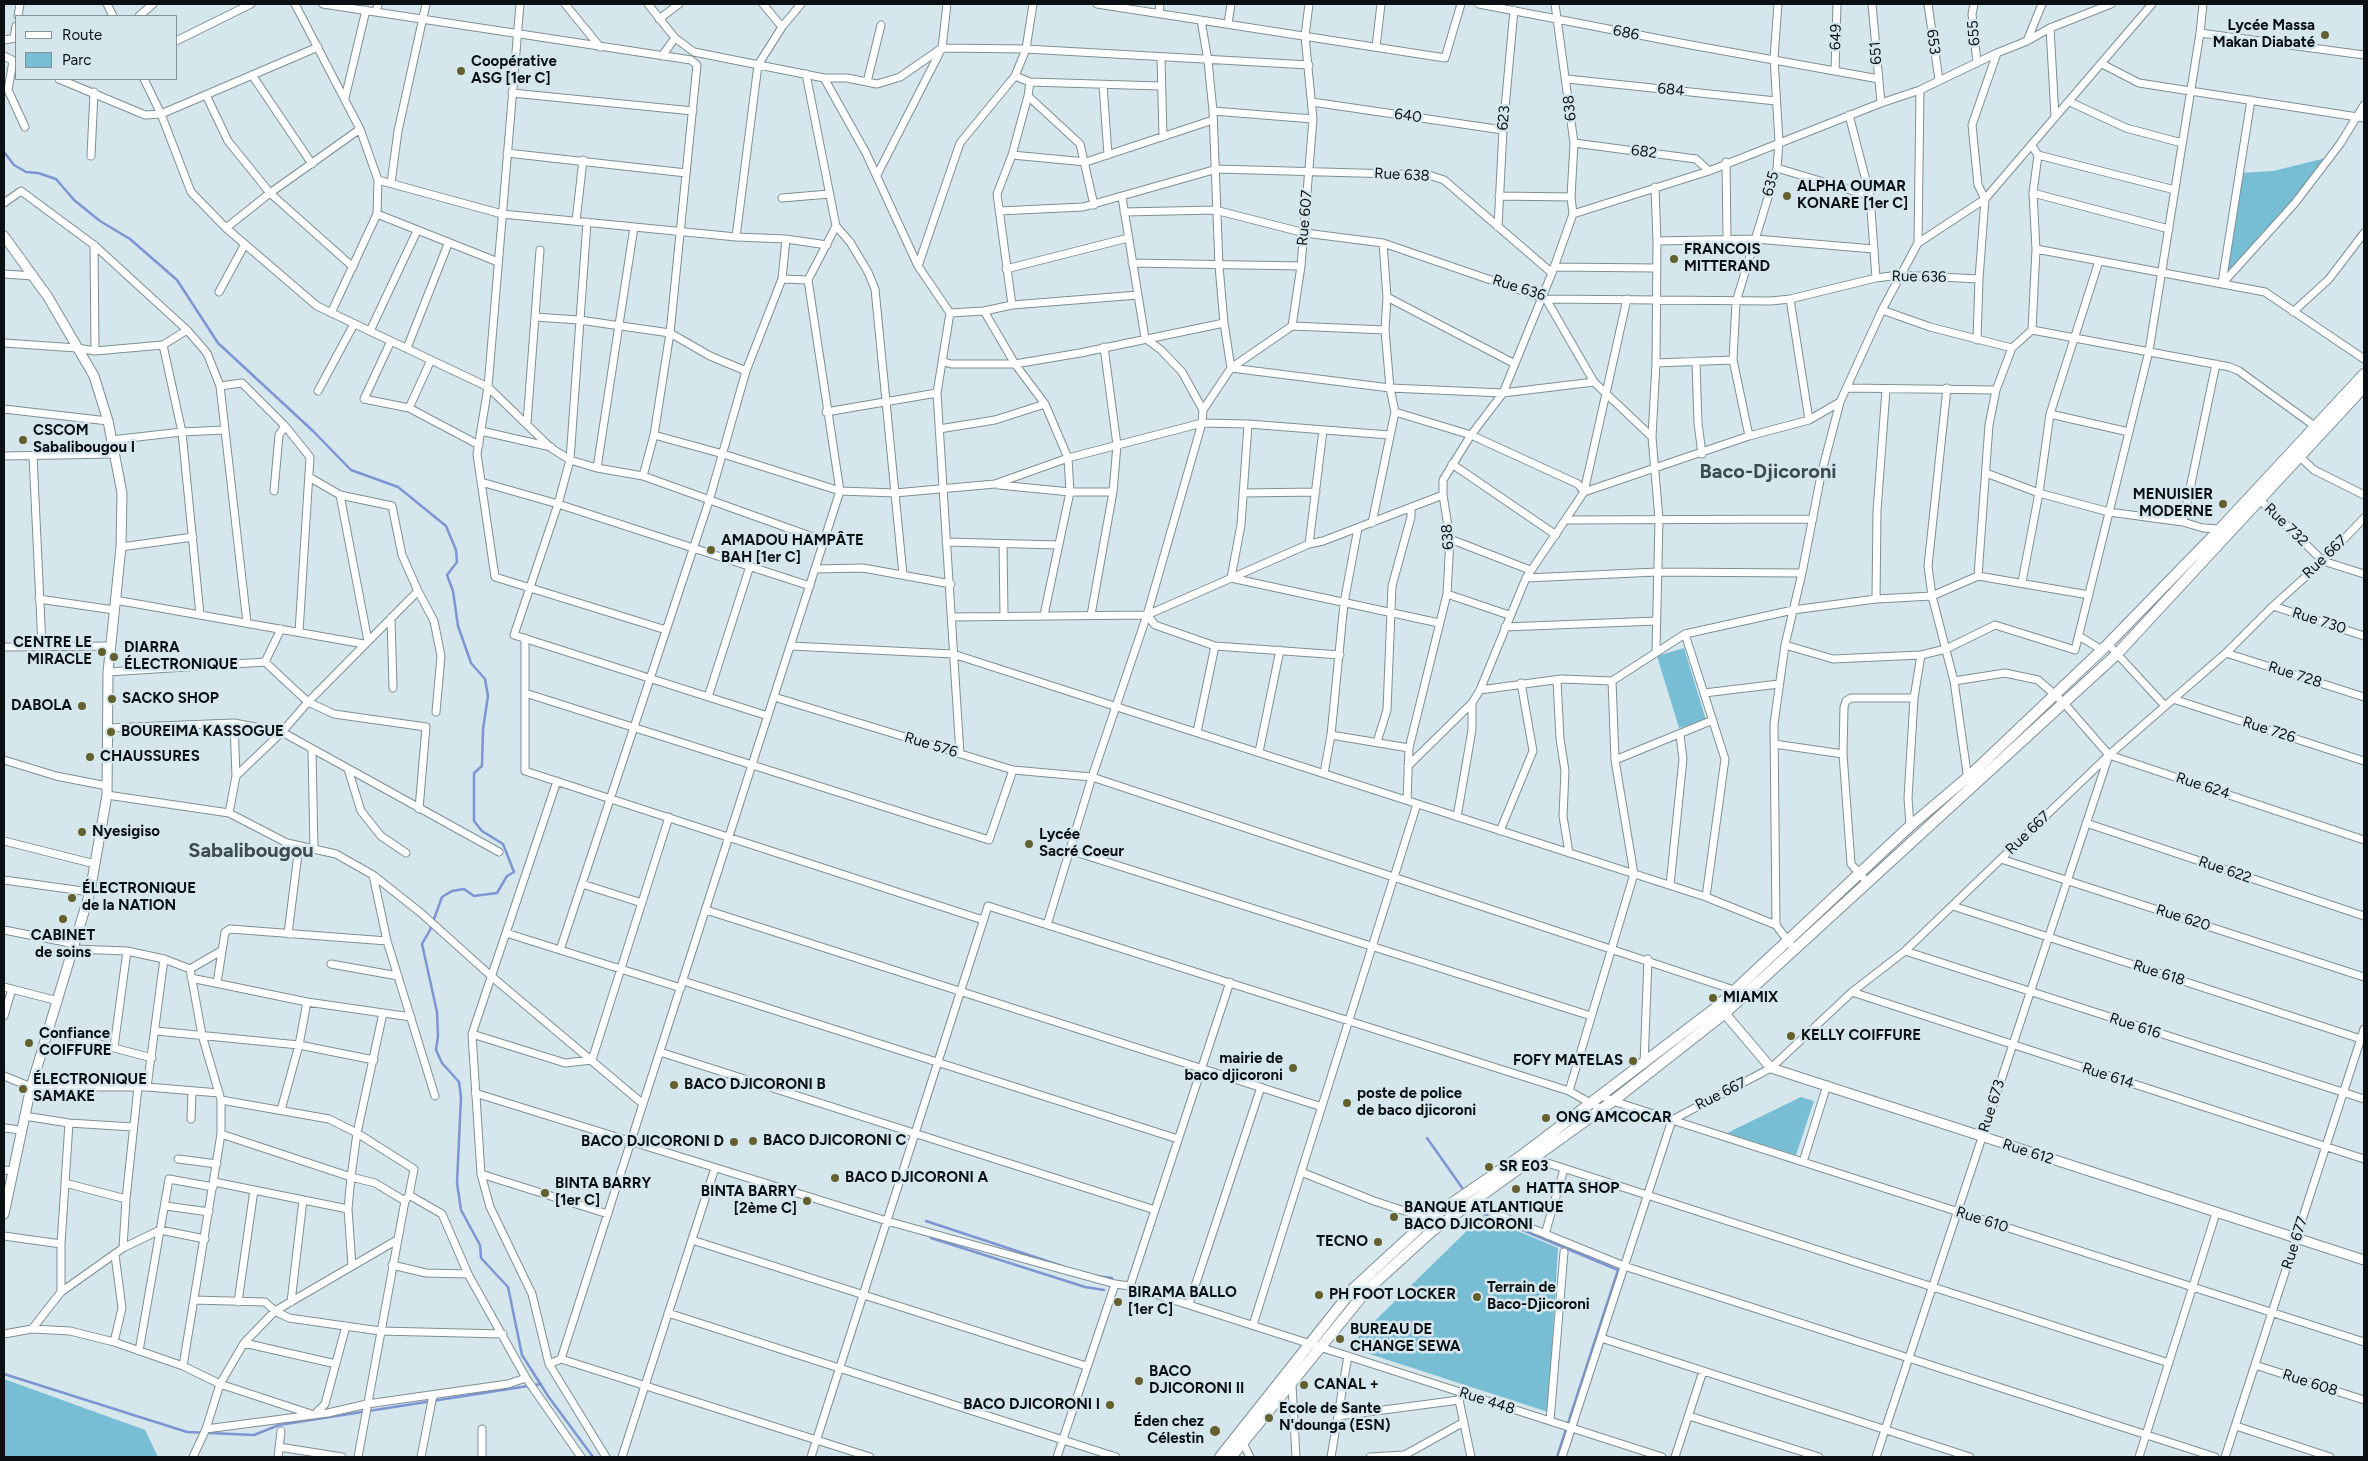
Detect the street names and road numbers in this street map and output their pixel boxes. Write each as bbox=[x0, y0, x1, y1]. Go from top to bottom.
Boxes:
street label: 655 bbox=[1964, 19, 1984, 47]
street label: 686 bbox=[1611, 22, 1641, 44]
street label: 649 bbox=[1827, 24, 1845, 50]
street label: 653 bbox=[1922, 28, 1944, 56]
street label: 651 bbox=[1866, 41, 1886, 65]
street label: 684 bbox=[1657, 80, 1685, 100]
street label: 638 bbox=[1560, 94, 1580, 122]
street label: 640 bbox=[1393, 105, 1423, 127]
street label: 623 bbox=[1494, 105, 1514, 131]
street label: 682 bbox=[1630, 141, 1658, 163]
street label: Rue 638 bbox=[1374, 165, 1430, 185]
street label: 635 bbox=[1759, 169, 1783, 199]
street label: Rue 607 bbox=[1294, 189, 1316, 247]
street label: Rue 636 bbox=[1891, 268, 1947, 286]
street label: Rue 636 bbox=[1490, 271, 1548, 305]
street label: Rue 732 bbox=[2260, 500, 2312, 550]
street label: 638 bbox=[1438, 523, 1458, 551]
street label: Rue 667 bbox=[2299, 532, 2351, 582]
street label: Rue 730 bbox=[2290, 604, 2348, 638]
street label: Rue 728 bbox=[2266, 658, 2324, 692]
street label: Rue 726 bbox=[2240, 713, 2298, 747]
street label: Rue 576 bbox=[902, 728, 960, 762]
street label: Rue 624 bbox=[2174, 769, 2232, 803]
street label: Rue 667 bbox=[2002, 808, 2054, 858]
street label: Rue 622 bbox=[2196, 853, 2254, 887]
street label: Rue 620 bbox=[2154, 901, 2212, 935]
street label: Rue 618 bbox=[2131, 956, 2187, 990]
street label: Rue 616 bbox=[2107, 1009, 2163, 1043]
street label: Rue 614 bbox=[2080, 1059, 2136, 1093]
street label: Rue 667 bbox=[1693, 1074, 1749, 1114]
street label: Rue 673 bbox=[1975, 1077, 2009, 1135]
street label: Rue 612 bbox=[2000, 1135, 2056, 1169]
street label: Rue 610 bbox=[1954, 1203, 2010, 1237]
street label: Rue 677 bbox=[2278, 1214, 2312, 1272]
street label: Rue 608 bbox=[2280, 1366, 2340, 1400]
street label: Rue 448 bbox=[1457, 1384, 1517, 1418]

